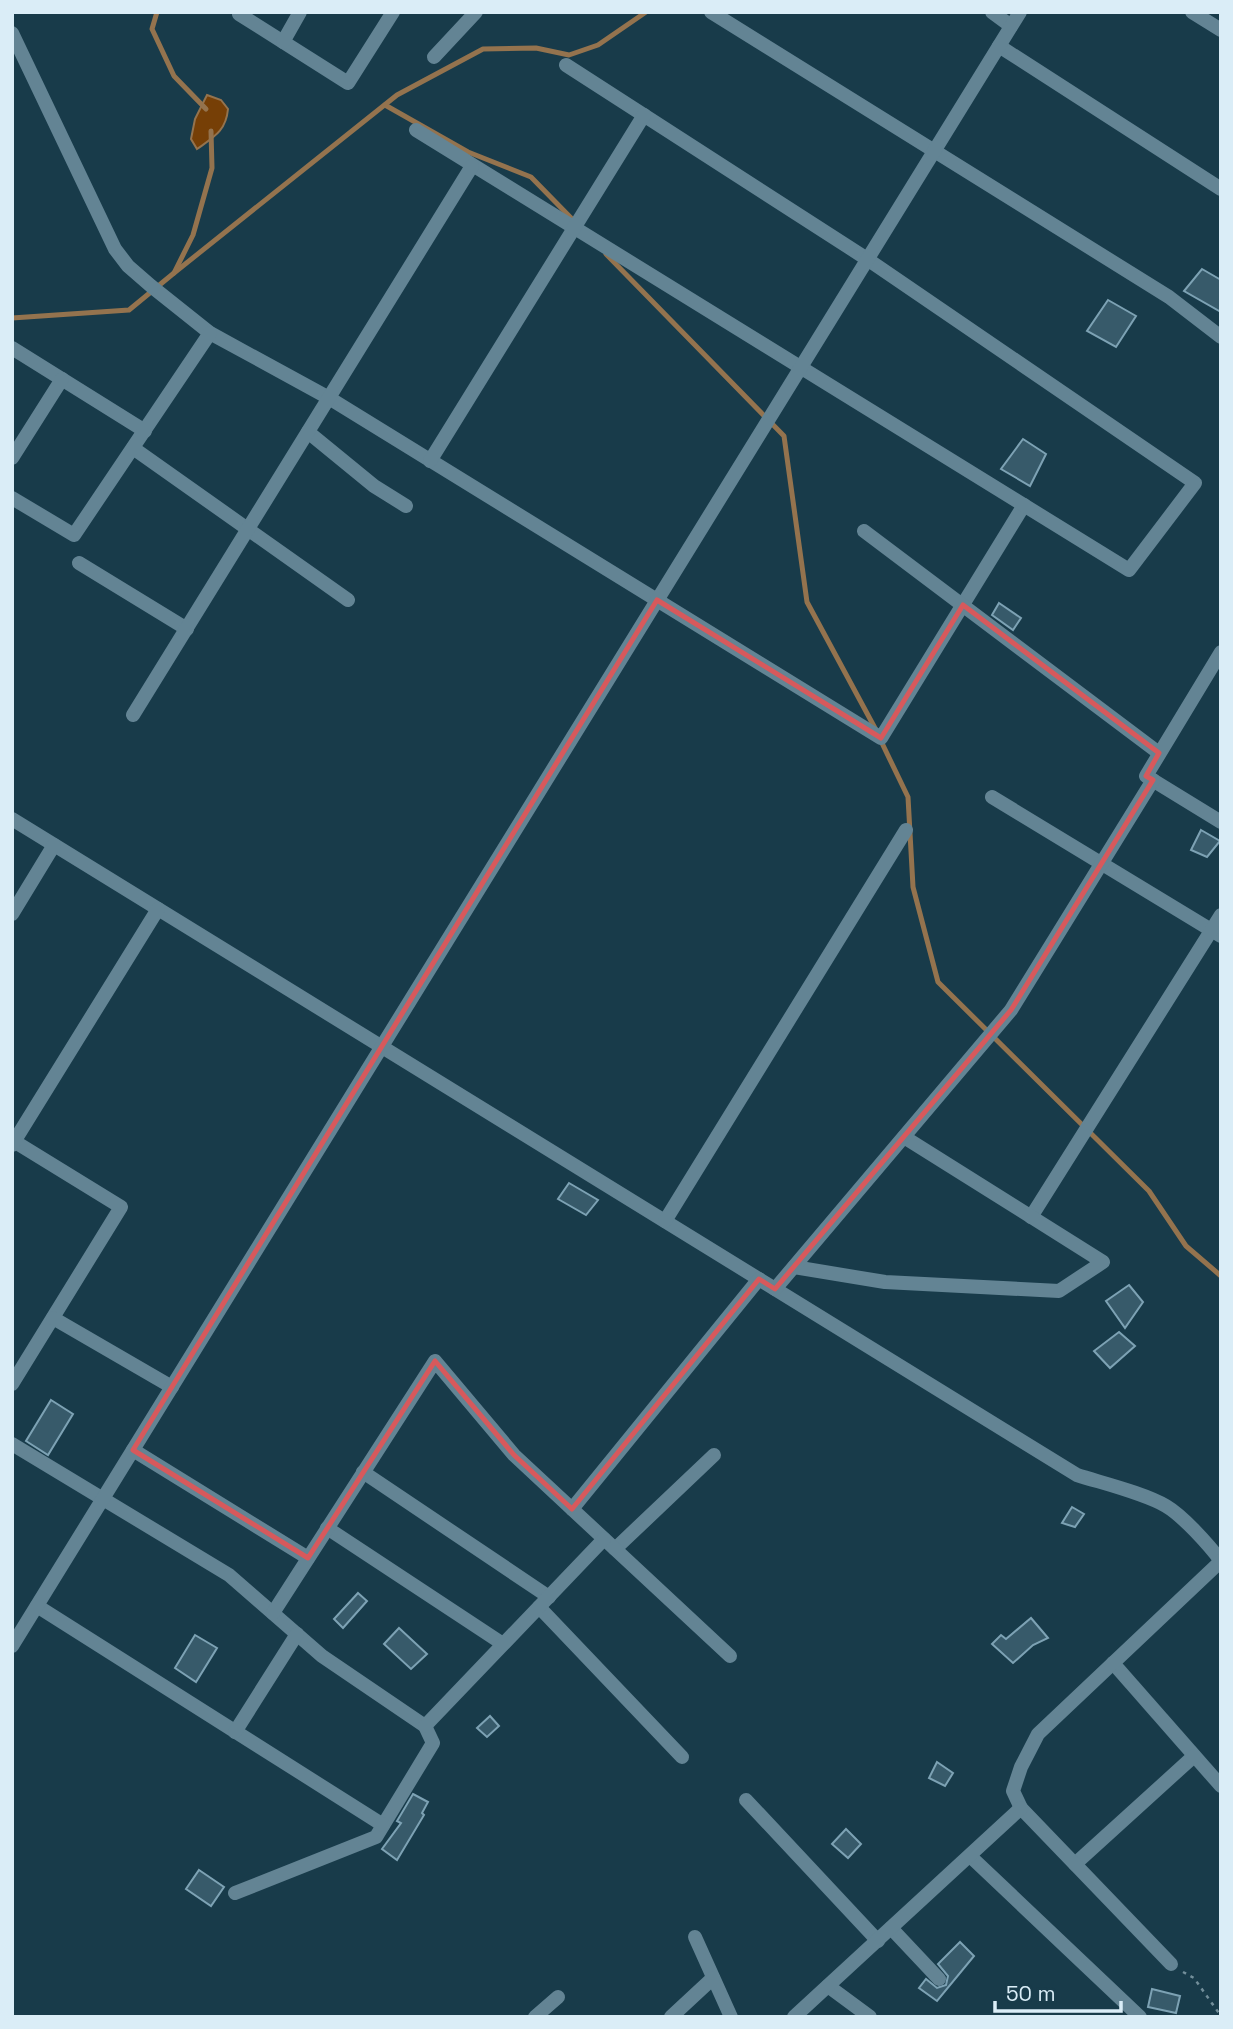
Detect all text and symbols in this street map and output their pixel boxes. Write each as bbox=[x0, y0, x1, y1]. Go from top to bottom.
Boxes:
scale bar bbox=[995, 1969, 1121, 2013]
text: 50 m bbox=[1006, 1980, 1056, 2007]

